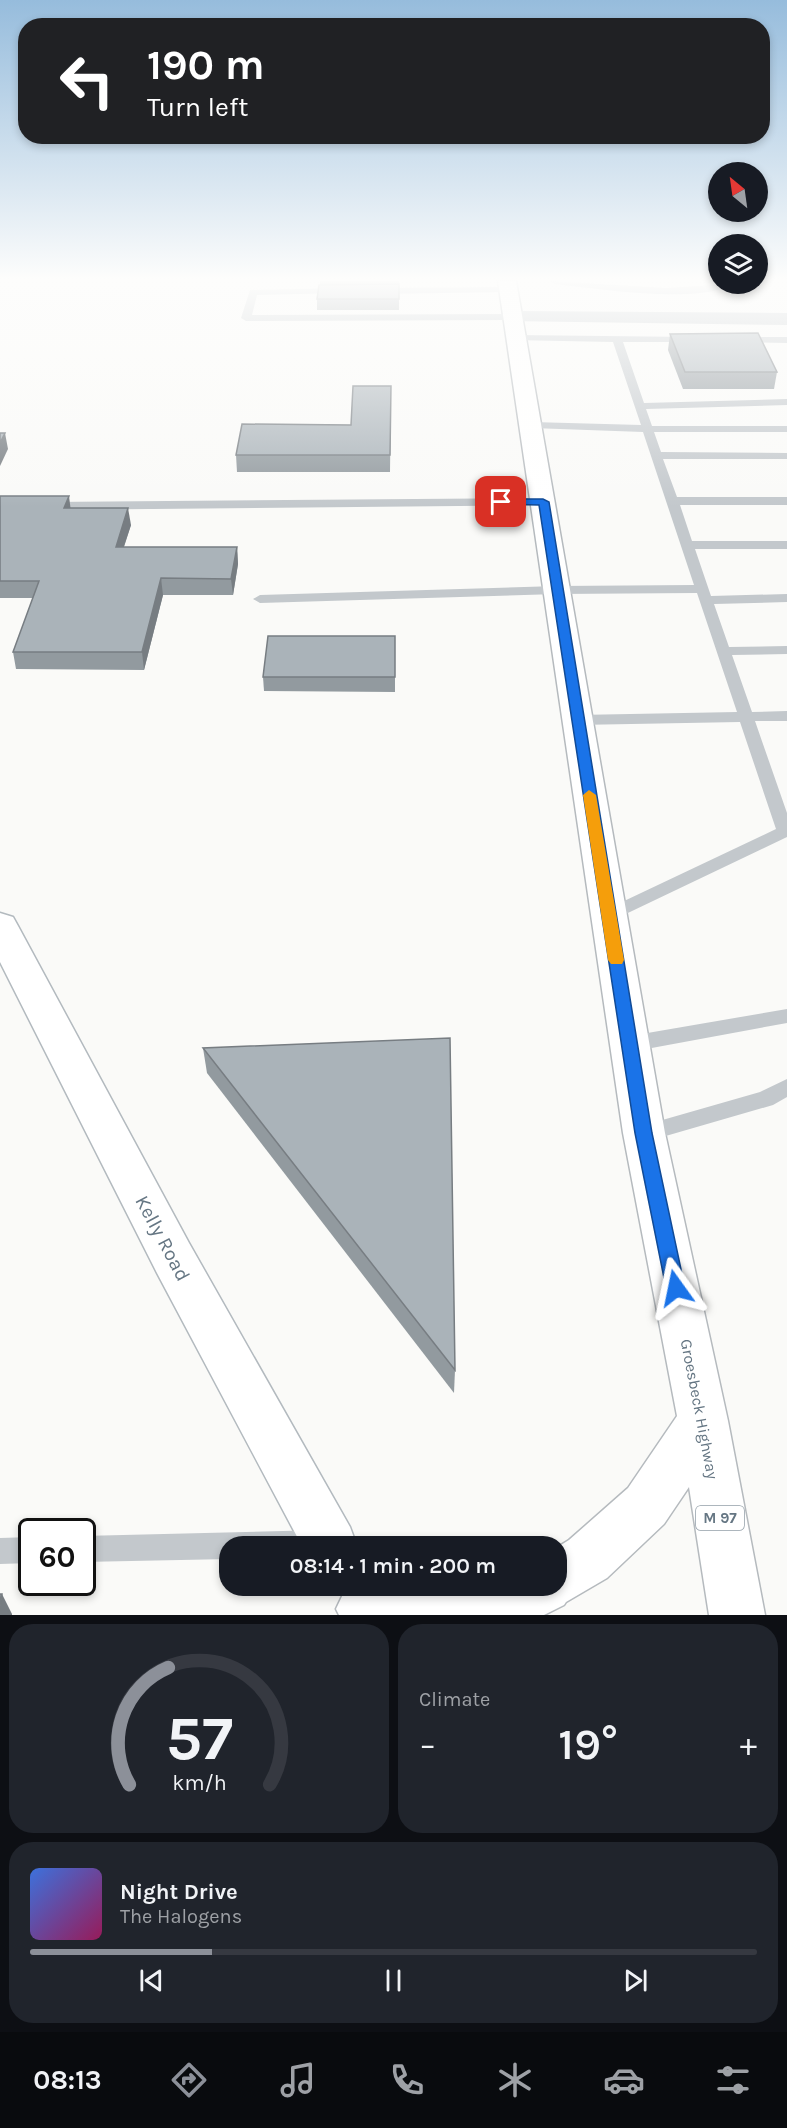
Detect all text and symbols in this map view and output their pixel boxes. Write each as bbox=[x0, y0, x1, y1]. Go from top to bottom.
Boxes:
text: 190 m bbox=[147, 40, 265, 90]
icon: left bbox=[48, 42, 126, 120]
text: Turn left bbox=[147, 91, 248, 123]
north arrow bbox=[708, 162, 768, 222]
map controls bbox=[708, 162, 768, 294]
button: layers bbox=[708, 234, 768, 294]
pin bbox=[475, 476, 526, 527]
icon: arrive bbox=[484, 485, 517, 518]
street label: Kelly Road bbox=[130, 1191, 195, 1285]
position arrow bbox=[644, 1256, 708, 1320]
street label: Groesbeck Highway bbox=[677, 1337, 723, 1481]
road number: M 97 bbox=[696, 1506, 744, 1530]
speed limit sign: 60 bbox=[18, 1518, 96, 1596]
text: 08:14 · 1 min · 200 m bbox=[290, 1553, 496, 1579]
text: Climate bbox=[419, 1688, 490, 1711]
text: 57 bbox=[165, 1702, 233, 1775]
text: 19° bbox=[558, 1718, 618, 1770]
text: − bbox=[419, 1725, 436, 1763]
text: + bbox=[740, 1725, 757, 1763]
text: km/h bbox=[172, 1771, 226, 1796]
text: Night Drive bbox=[120, 1879, 238, 1905]
text: The Halogens bbox=[120, 1905, 242, 1928]
icon: previous bbox=[135, 1964, 168, 1997]
icon: pause bbox=[377, 1964, 410, 1997]
icon: next bbox=[619, 1964, 652, 1997]
icon: directions bbox=[168, 2059, 210, 2101]
icon: music bbox=[277, 2059, 319, 2101]
icon: phone bbox=[386, 2059, 428, 2101]
icon: climate bbox=[494, 2059, 536, 2101]
icon: car bbox=[603, 2059, 645, 2101]
icon: filters bbox=[712, 2059, 754, 2101]
text: 08:13 bbox=[33, 2064, 102, 2096]

